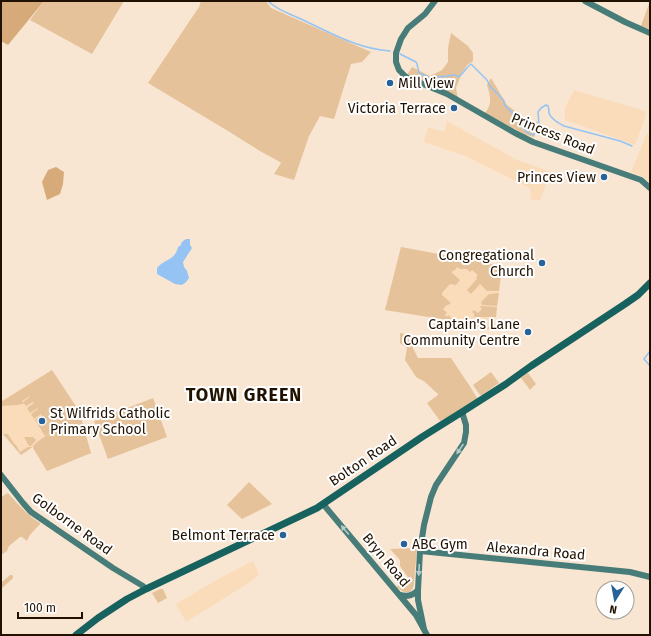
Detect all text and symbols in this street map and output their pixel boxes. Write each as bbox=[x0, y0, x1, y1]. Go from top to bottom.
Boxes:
place label: Mill View bbox=[398, 75, 454, 92]
marker: Mill View bbox=[385, 78, 395, 88]
place label: Victoria Terrace bbox=[348, 100, 446, 117]
marker: Victoria Terrace bbox=[449, 103, 459, 113]
street label: Princess Road bbox=[509, 110, 597, 158]
place label: Princes View bbox=[517, 169, 596, 186]
marker: Princes View bbox=[599, 172, 609, 182]
place label: Congregational Church bbox=[439, 247, 534, 280]
marker: Congregational Church bbox=[537, 258, 547, 268]
place label: Captain's Lane Community Centre bbox=[403, 316, 520, 349]
marker: Captain's Lane Community Centre bbox=[523, 327, 533, 337]
district label: TOWN GREEN bbox=[186, 384, 302, 406]
place label: St Wilfrids Catholic Primary School bbox=[50, 405, 170, 438]
marker: St Wilfrids Catholic Primary School bbox=[37, 416, 47, 426]
street label: Bolton Road bbox=[326, 432, 400, 490]
one-way arrow bbox=[456, 444, 464, 455]
street label: Golborne Road bbox=[29, 489, 115, 559]
one-way arrow bbox=[341, 524, 350, 535]
place label: Belmont Terrace bbox=[172, 527, 275, 544]
marker: Belmont Terrace bbox=[278, 530, 288, 540]
street label: Bryn Road bbox=[359, 530, 413, 590]
place label: ABC Gym bbox=[412, 536, 468, 553]
street label: Alexandra Road bbox=[486, 538, 586, 564]
marker: ABC Gym bbox=[399, 539, 409, 549]
one-way arrow bbox=[415, 564, 422, 576]
north arrow bbox=[595, 580, 635, 620]
scale bar bbox=[18, 594, 82, 620]
text: 100 m bbox=[24, 601, 56, 615]
text: N bbox=[608, 602, 618, 616]

